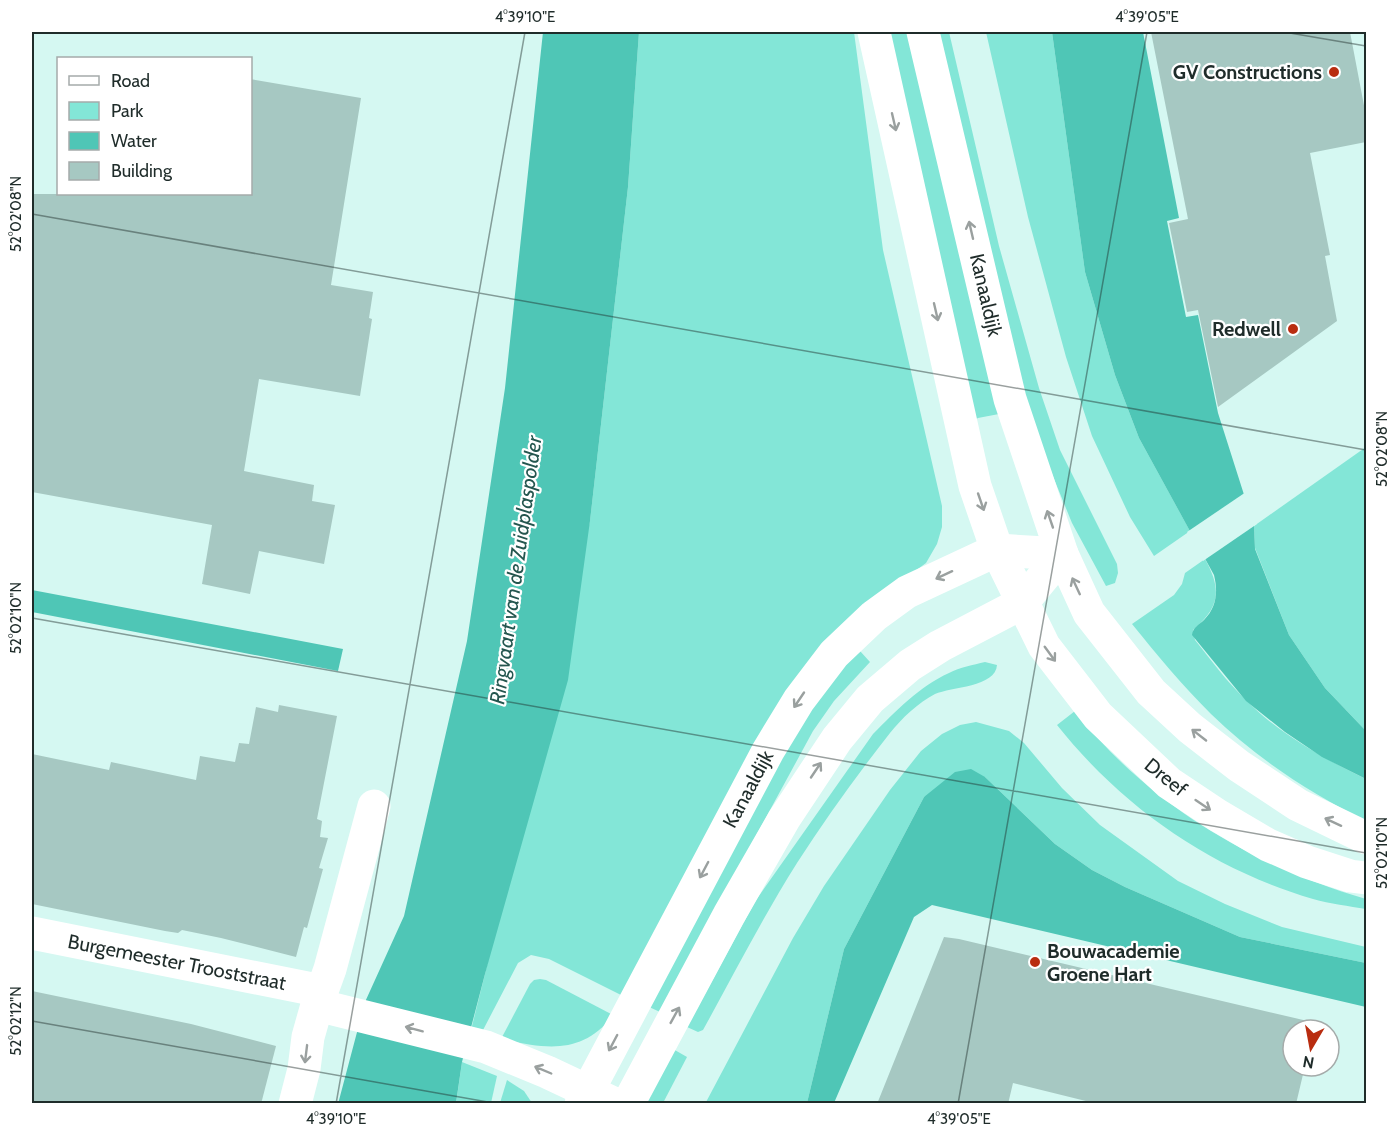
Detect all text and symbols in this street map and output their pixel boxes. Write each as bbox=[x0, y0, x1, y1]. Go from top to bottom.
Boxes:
text: 4°39'10"E bbox=[495, 8, 555, 26]
text: 4°39'05"E bbox=[1115, 8, 1179, 26]
legend bbox=[57, 57, 252, 195]
place label: GV Constructions bbox=[1173, 60, 1322, 84]
marker: GV Constructions bbox=[1327, 65, 1341, 79]
text: Road bbox=[111, 70, 150, 92]
text: Park bbox=[111, 100, 144, 122]
one-way arrow bbox=[889, 112, 900, 131]
text: Water bbox=[111, 130, 157, 152]
text: Building bbox=[111, 160, 173, 182]
text: 52°02'08"N bbox=[7, 176, 25, 252]
one-way arrow bbox=[965, 221, 976, 240]
street label: Kanaaldijk bbox=[965, 251, 1007, 339]
one-way arrow bbox=[931, 303, 943, 322]
place label: Redwell bbox=[1212, 317, 1281, 341]
marker: Redwell bbox=[1286, 322, 1300, 336]
text: 52°02'08"N bbox=[1373, 411, 1391, 487]
water label: Ringvaart van de Zuidplaspolder bbox=[484, 433, 547, 706]
one-way arrow bbox=[976, 492, 987, 511]
one-way arrow bbox=[1044, 510, 1055, 529]
one-way arrow bbox=[936, 569, 954, 581]
one-way arrow bbox=[1070, 578, 1082, 596]
text: 52°02'10"N bbox=[7, 582, 25, 654]
one-way arrow bbox=[1044, 646, 1056, 662]
one-way arrow bbox=[793, 692, 806, 709]
one-way arrow bbox=[1192, 729, 1208, 742]
street label: Kanaaldijk bbox=[718, 746, 778, 832]
street label: Dreef bbox=[1140, 753, 1192, 802]
one-way arrow bbox=[811, 762, 823, 779]
one-way arrow bbox=[1194, 799, 1211, 811]
one-way arrow bbox=[1324, 815, 1342, 827]
text: 52°02'10"N bbox=[1373, 817, 1391, 889]
one-way arrow bbox=[698, 861, 709, 879]
street label: Burgemeester Trooststraat bbox=[66, 929, 288, 995]
place label: Bouwacademie Groene Hart bbox=[1047, 939, 1180, 986]
marker: Bouwacademie Groene Hart bbox=[1028, 955, 1042, 969]
text: 52°02'12"N bbox=[7, 986, 25, 1056]
one-way arrow bbox=[670, 1006, 681, 1024]
north arrow bbox=[1281, 1018, 1341, 1078]
one-way arrow bbox=[405, 1023, 424, 1034]
one-way arrow bbox=[607, 1033, 618, 1051]
one-way arrow bbox=[301, 1044, 312, 1064]
text: N bbox=[1301, 1052, 1316, 1073]
one-way arrow bbox=[534, 1064, 552, 1075]
text: 4°39'10"E bbox=[306, 1110, 366, 1128]
text: 4°39'05"E bbox=[927, 1110, 991, 1128]

